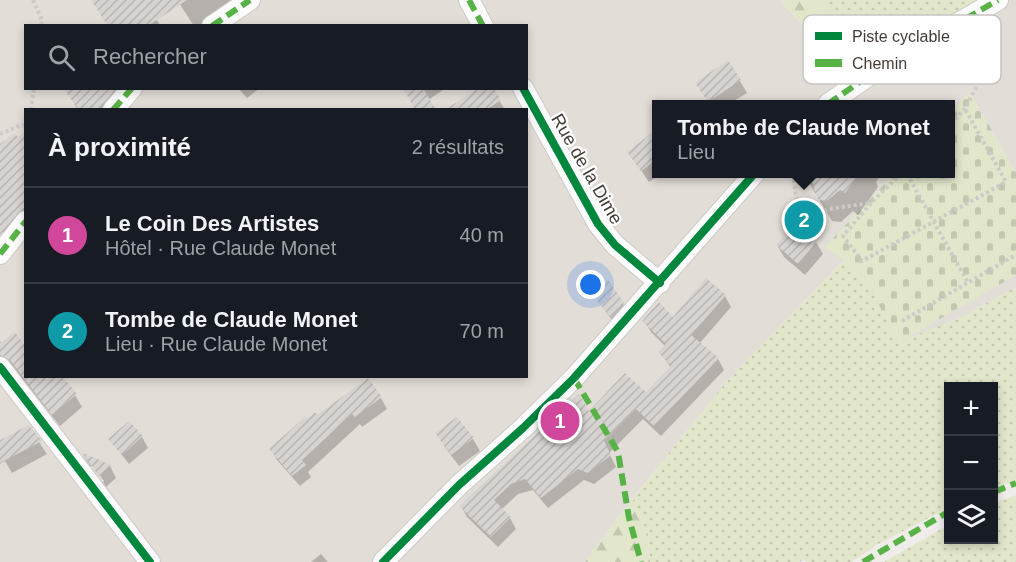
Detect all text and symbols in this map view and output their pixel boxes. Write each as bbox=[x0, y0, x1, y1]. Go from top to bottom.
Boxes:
legend bbox=[803, 15, 1001, 84]
search box bbox=[24, 24, 528, 90]
text: Piste cyclable bbox=[852, 28, 950, 45]
icon: search bbox=[45, 41, 78, 74]
text: Rechercher bbox=[93, 44, 207, 69]
text: Chemin bbox=[852, 55, 907, 72]
popup bbox=[652, 100, 955, 178]
street label: Rue de la Dime bbox=[547, 110, 627, 228]
text: Tombe de Claude Monet bbox=[677, 115, 930, 140]
text: À proximité bbox=[48, 132, 191, 162]
text: 2 résultats bbox=[412, 136, 504, 158]
text: Lieu bbox=[677, 141, 715, 163]
pin: 2 bbox=[784, 198, 824, 242]
text: Le Coin Des Artistes bbox=[105, 211, 319, 236]
text: 1 bbox=[62, 224, 73, 246]
text: 40 m bbox=[460, 224, 504, 246]
text: Hôtel · Rue Claude Monet bbox=[105, 237, 336, 259]
your location bbox=[576, 270, 605, 299]
text: Tombe de Claude Monet bbox=[105, 307, 358, 332]
text: 2 bbox=[62, 320, 73, 342]
text: 70 m bbox=[460, 320, 504, 342]
text: Lieu · Rue Claude Monet bbox=[105, 333, 327, 355]
map controls bbox=[944, 382, 998, 544]
button: + bbox=[944, 382, 998, 436]
pin: 1 bbox=[540, 398, 580, 444]
button: − bbox=[944, 436, 998, 490]
button: layers bbox=[944, 490, 998, 544]

